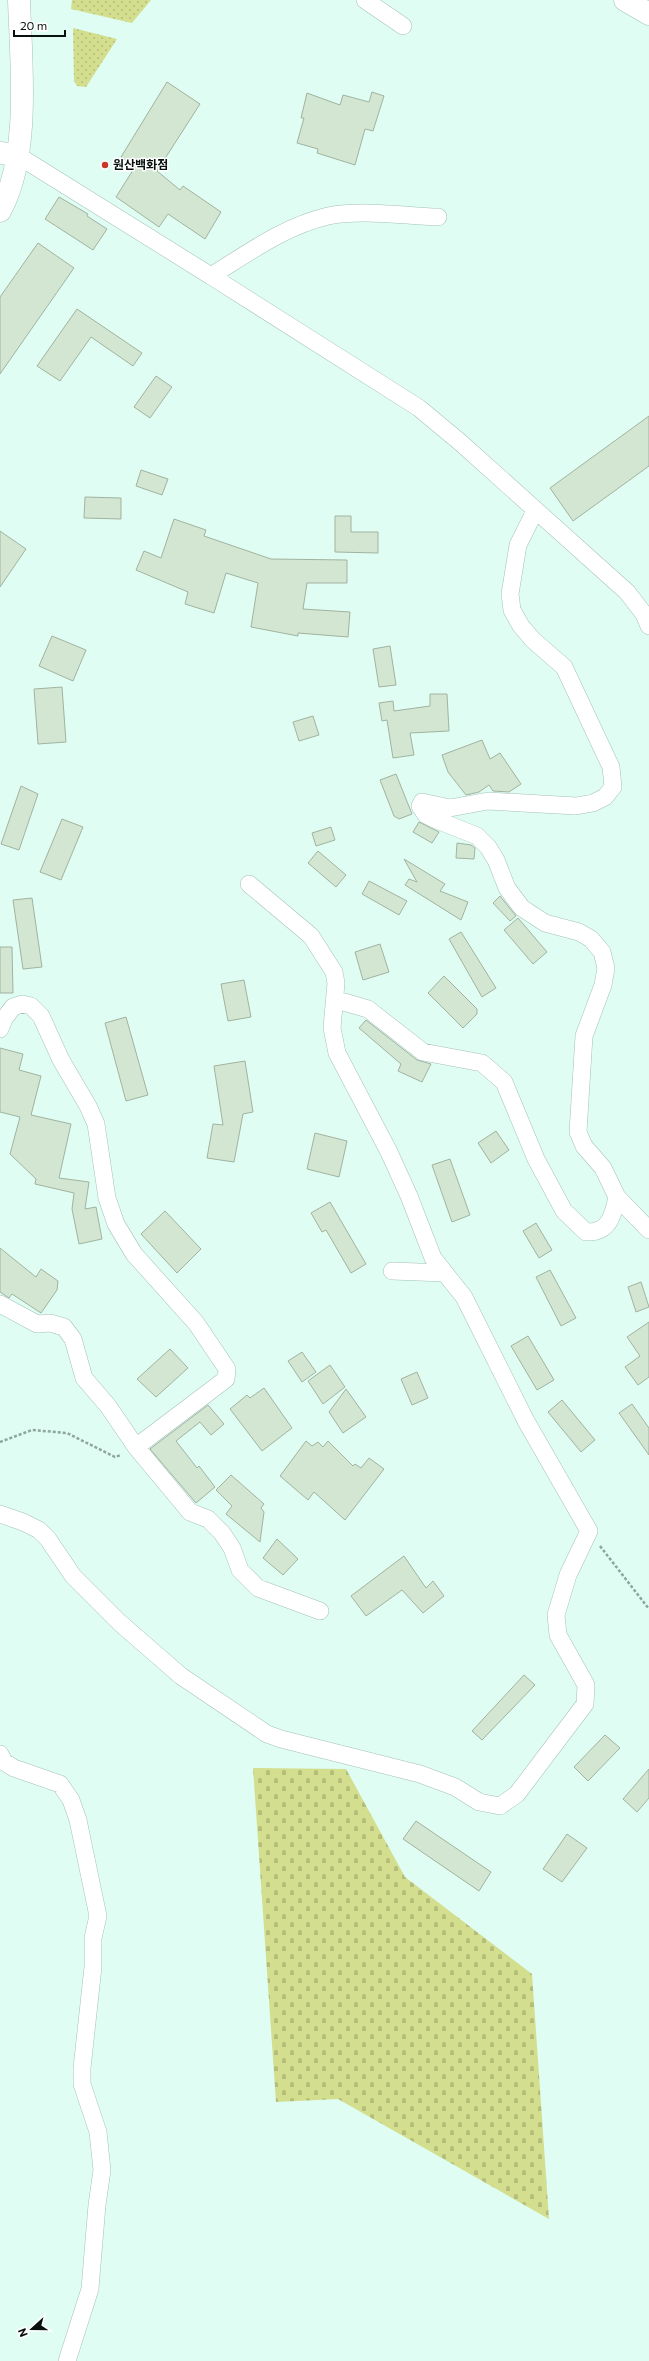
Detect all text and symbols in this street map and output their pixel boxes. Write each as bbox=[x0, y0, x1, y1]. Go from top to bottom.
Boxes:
scale bar bbox=[14, 12, 65, 38]
text: 20 m bbox=[20, 18, 47, 32]
place label: 원산백화점 bbox=[113, 157, 168, 171]
marker: 원산백화점 bbox=[100, 160, 110, 170]
north arrow bbox=[12, 2309, 52, 2349]
text: N bbox=[15, 2327, 30, 2339]

